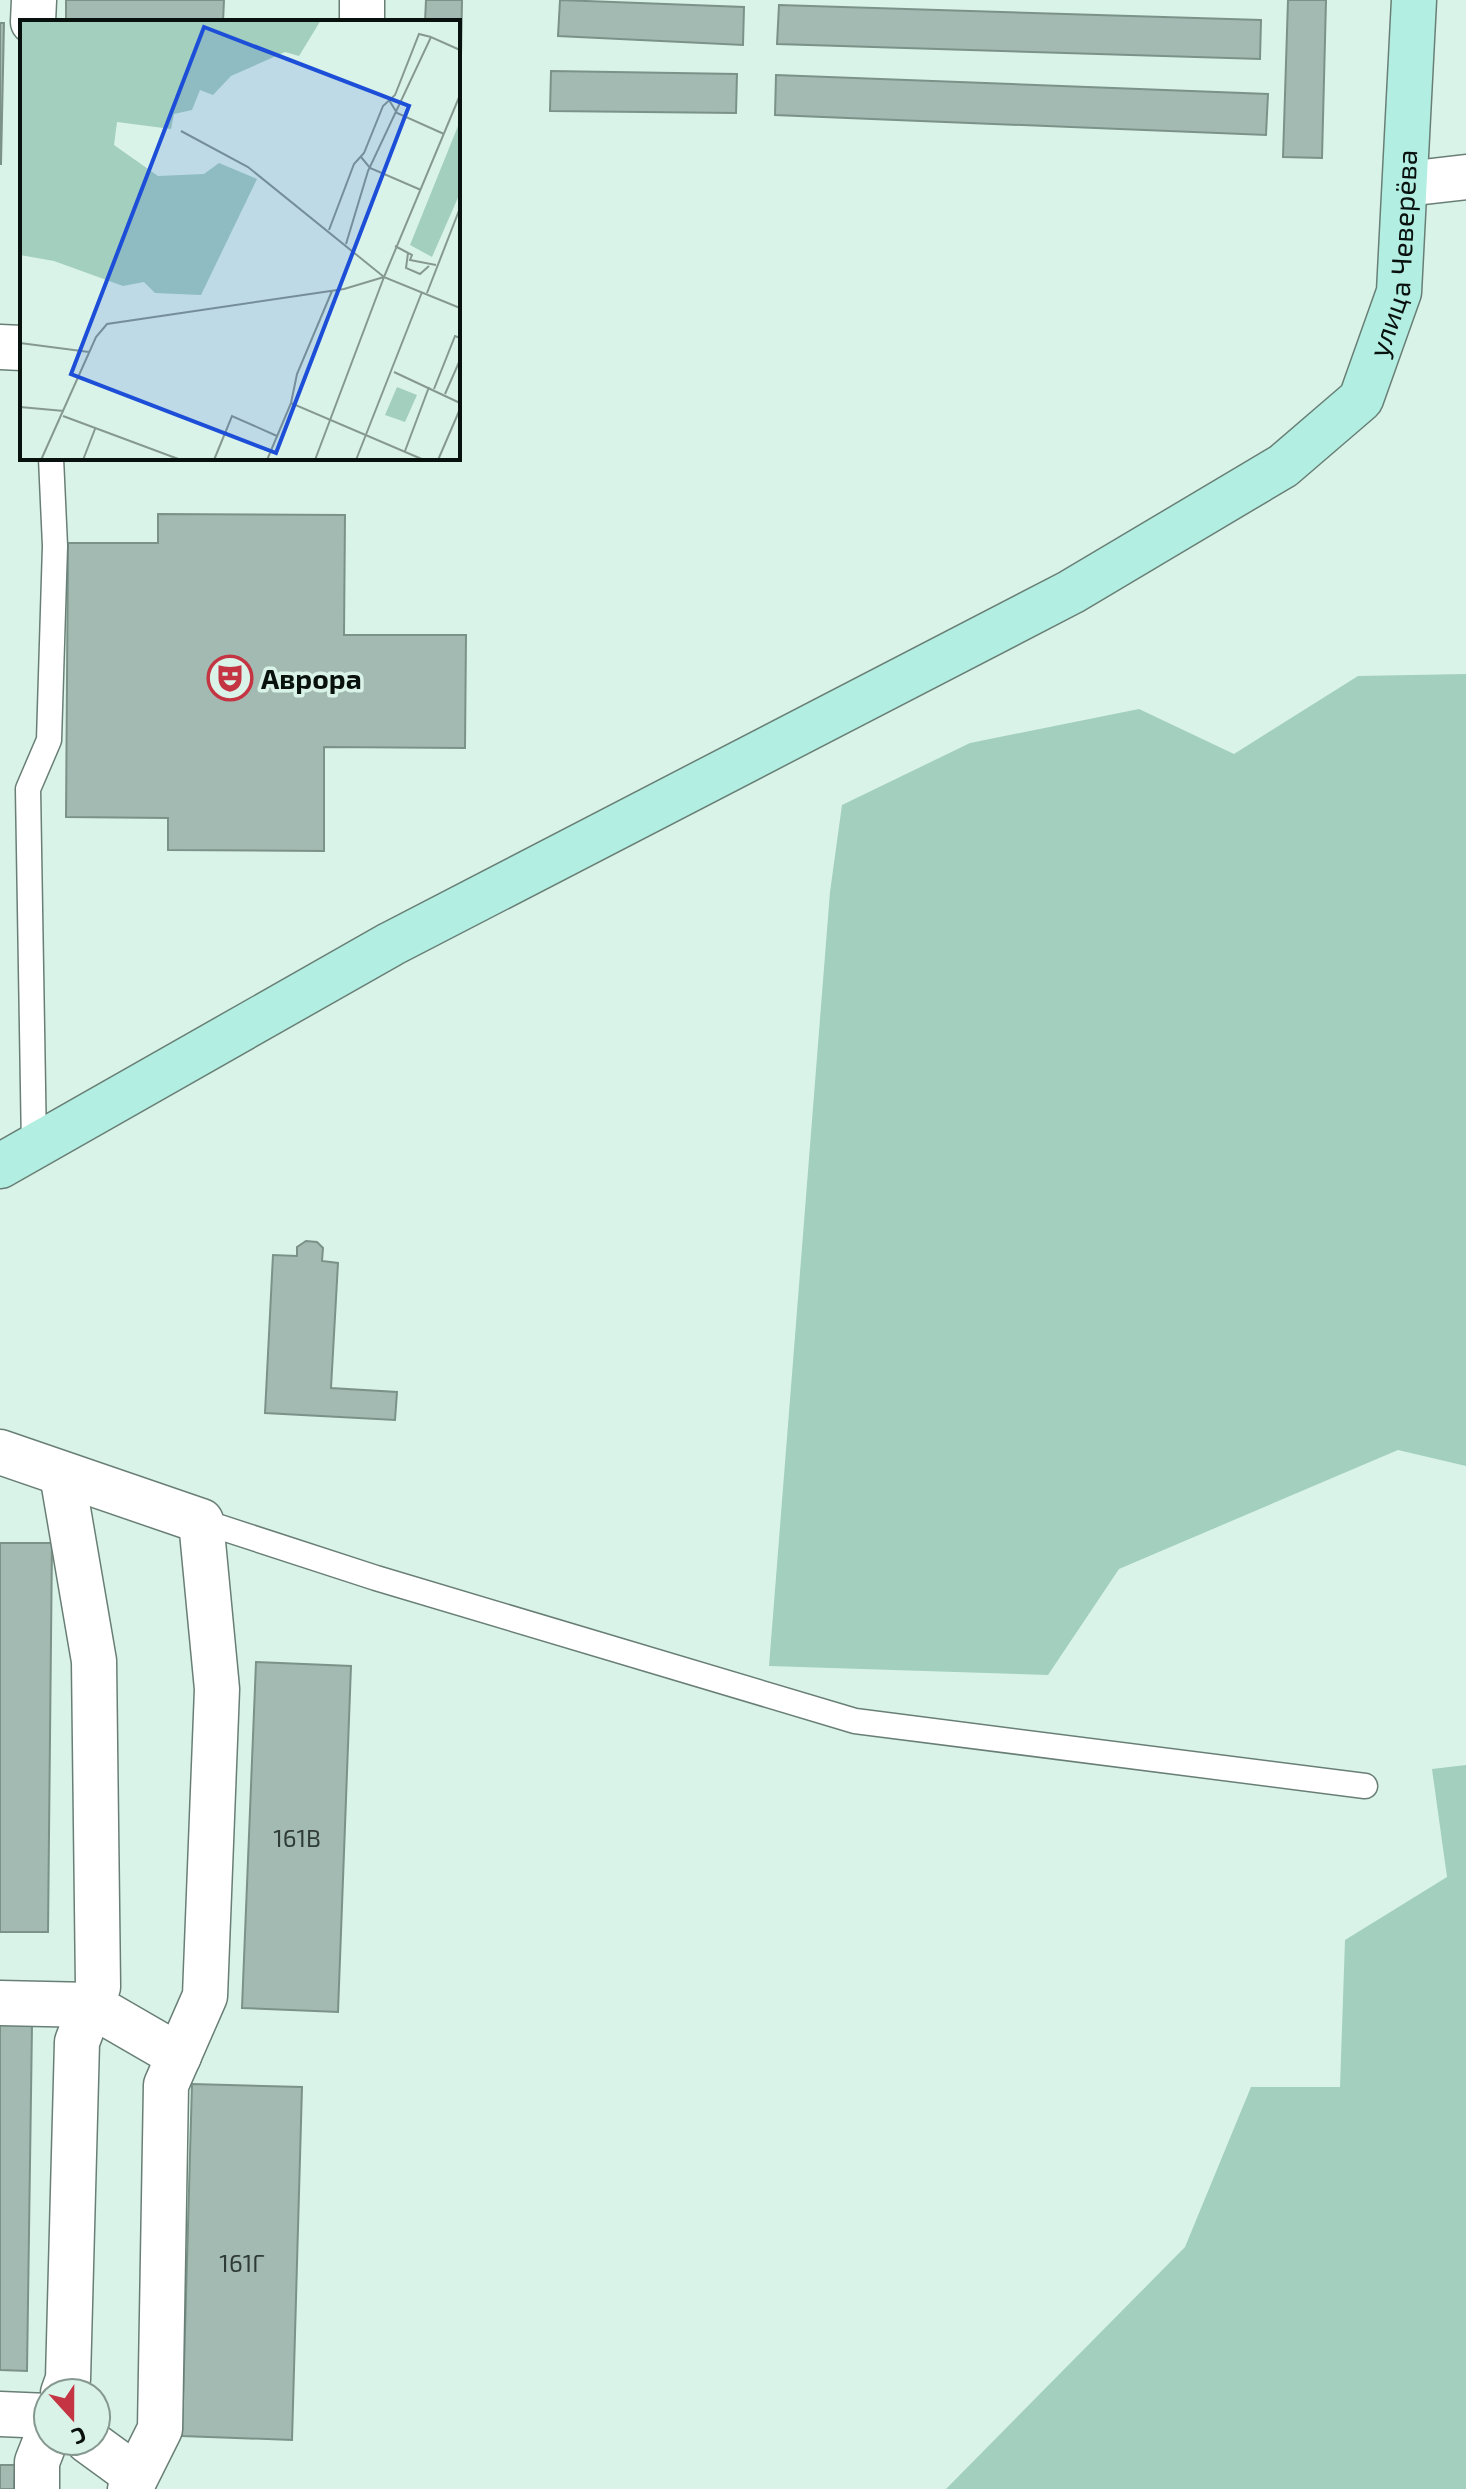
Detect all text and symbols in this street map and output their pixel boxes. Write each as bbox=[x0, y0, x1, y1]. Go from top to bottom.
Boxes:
inset map bbox=[20, 20, 460, 460]
street label: улица Чеверёва bbox=[1360, 149, 1423, 361]
theatre icon: Аврора bbox=[206, 654, 254, 702]
place label: Аврора bbox=[261, 661, 362, 695]
house number: 161В bbox=[273, 1823, 321, 1852]
house number: 161Г bbox=[219, 2248, 265, 2277]
north arrow bbox=[32, 2377, 112, 2457]
text: С bbox=[69, 2422, 90, 2451]

